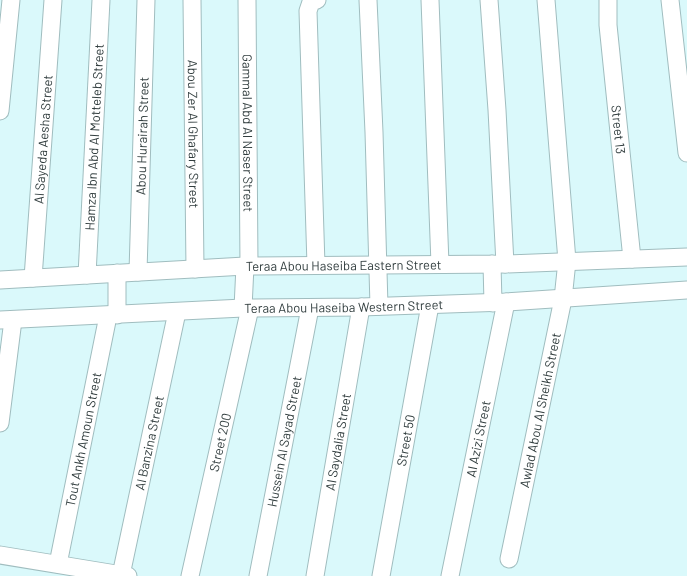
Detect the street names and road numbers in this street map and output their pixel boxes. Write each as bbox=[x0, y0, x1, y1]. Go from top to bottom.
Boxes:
street label: Hamza Ibn Abd Al Motteleb Street bbox=[81, 43, 107, 231]
street label: Gammal Abd Al Naser Street bbox=[239, 54, 257, 212]
street label: Abou Zer Al Ghafary Street bbox=[185, 60, 202, 208]
street label: Al Sayeda Aesha Street bbox=[30, 74, 56, 204]
street label: Abou Hurairah Street bbox=[132, 77, 152, 195]
street label: Street 13 bbox=[608, 104, 629, 155]
street label: Teraa Abou Haseiba Eastern Street bbox=[246, 256, 442, 274]
street label: Teraa Abou Haseiba Western Street bbox=[244, 296, 443, 316]
street label: Awlad Abou Al Sheikh Street bbox=[516, 331, 564, 489]
street label: Tout Ankh Amoun Street bbox=[62, 371, 104, 508]
street label: Hussein Al Sayad Street bbox=[264, 375, 305, 508]
street label: Al Saydalia Street bbox=[322, 392, 354, 492]
street label: Al Banzina Street bbox=[131, 394, 167, 492]
street label: Al Azizi Street bbox=[462, 399, 494, 479]
street label: Street 200 bbox=[206, 411, 234, 473]
street label: Street 50 bbox=[393, 413, 418, 467]

